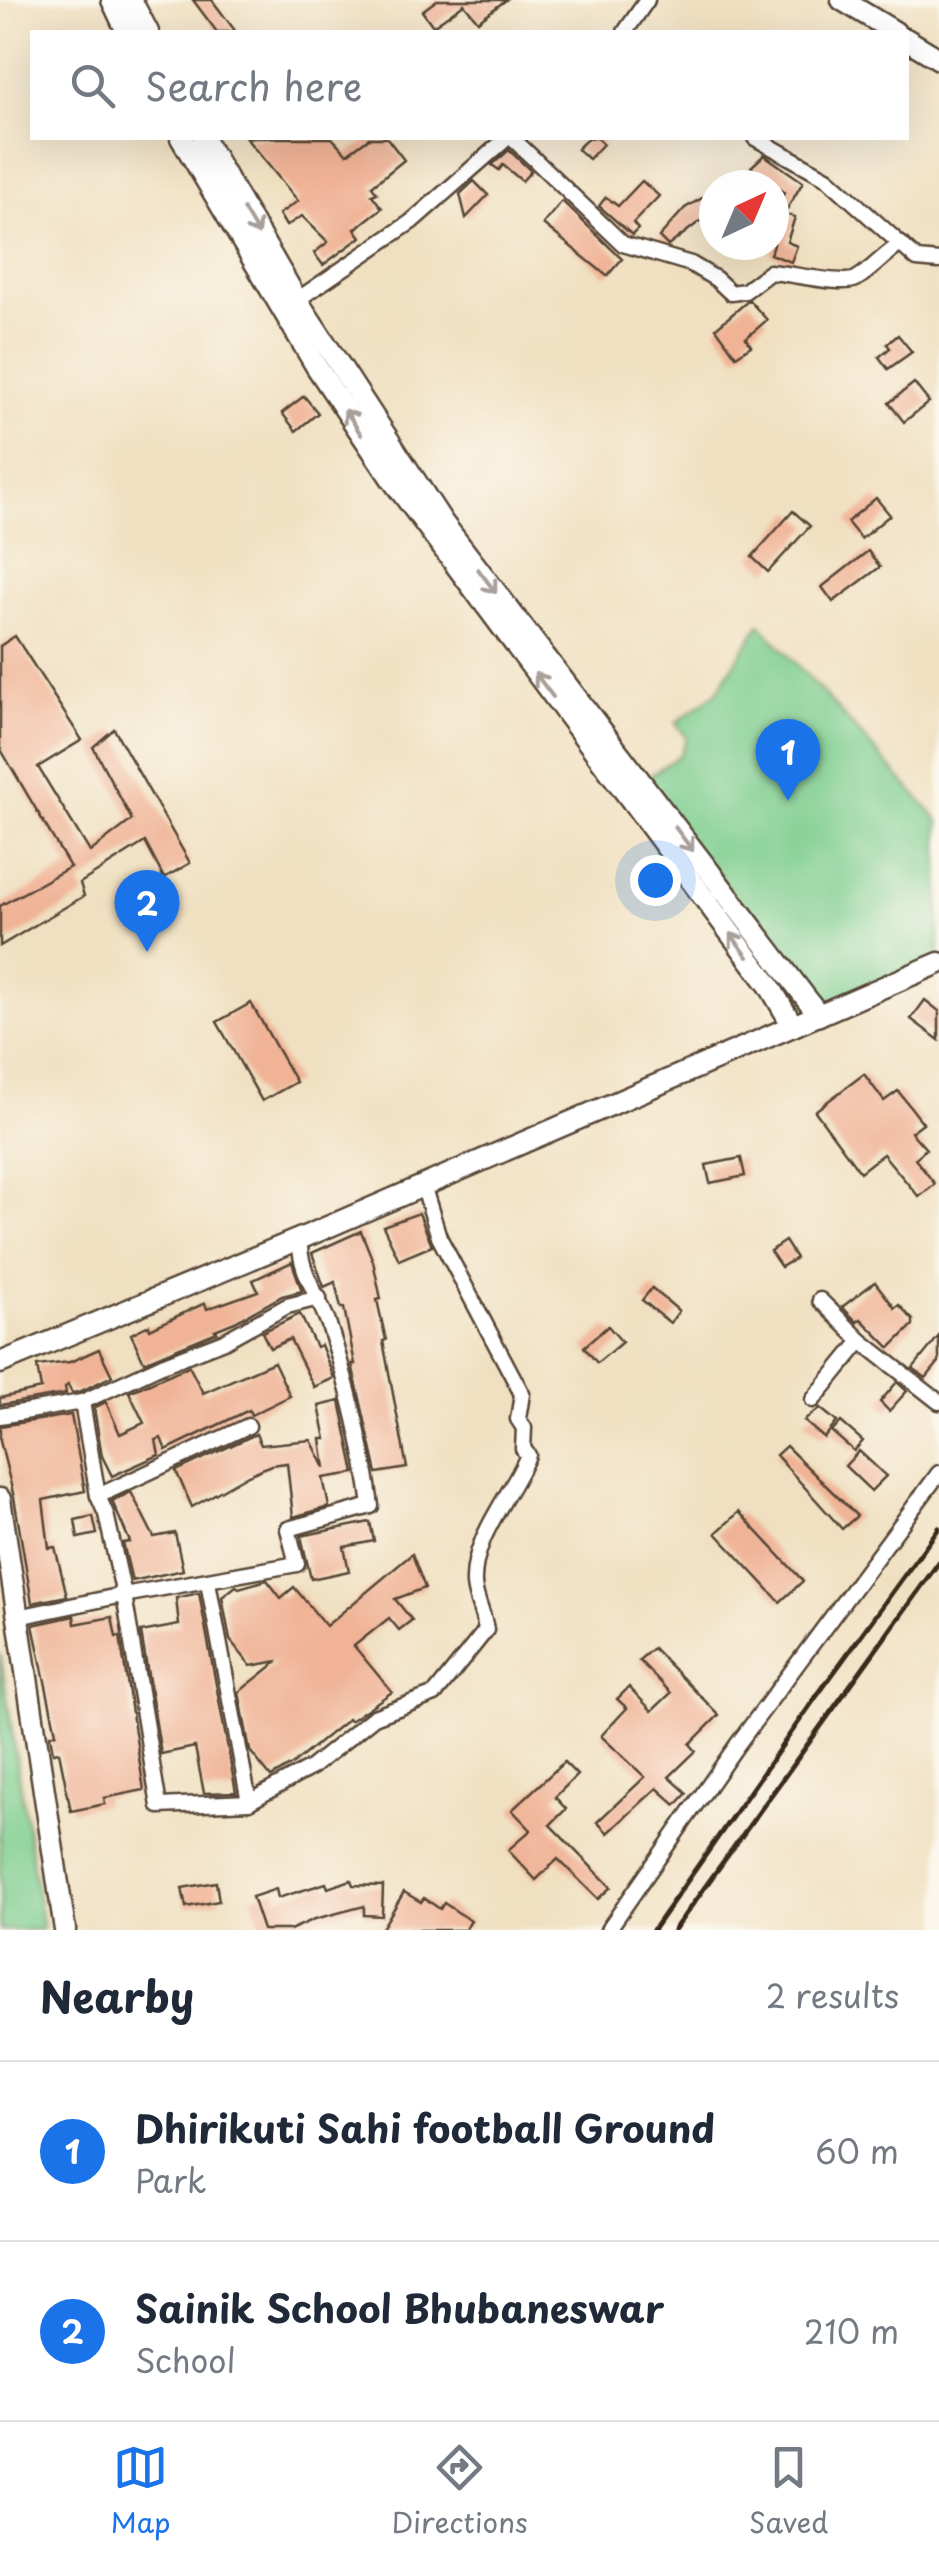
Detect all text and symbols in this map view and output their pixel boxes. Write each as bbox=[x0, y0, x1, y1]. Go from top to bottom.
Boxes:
search box bbox=[30, 30, 909, 140]
text: Search here bbox=[145, 57, 362, 114]
icon: search bbox=[65, 58, 120, 113]
north arrow bbox=[699, 170, 789, 260]
one-way arrow bbox=[241, 207, 261, 236]
one-way arrow bbox=[343, 408, 364, 436]
one-way arrow bbox=[477, 567, 498, 594]
one-way arrow bbox=[533, 672, 554, 699]
pin: 1 bbox=[756, 718, 820, 801]
one-way arrow bbox=[673, 826, 695, 852]
your location bbox=[630, 855, 681, 906]
pin: 2 bbox=[114, 870, 180, 952]
one-way arrow bbox=[728, 932, 749, 959]
text: Nearby bbox=[40, 1964, 194, 2027]
text: 2 results bbox=[766, 1971, 899, 2019]
text: Dhirikuti Sahi football Ground bbox=[135, 2099, 715, 2156]
text: 1 bbox=[65, 2127, 80, 2175]
text: 60 m bbox=[815, 2127, 899, 2175]
text: Park bbox=[135, 2156, 207, 2204]
text: Sainik School Bhubaneswar bbox=[135, 2279, 664, 2336]
text: 2 bbox=[61, 2307, 84, 2355]
text: 210 m bbox=[804, 2307, 899, 2355]
text: School bbox=[135, 2336, 236, 2384]
tab: Map bbox=[111, 2440, 170, 2543]
tab: Directions bbox=[392, 2440, 528, 2543]
tab: Saved bbox=[749, 2440, 828, 2543]

